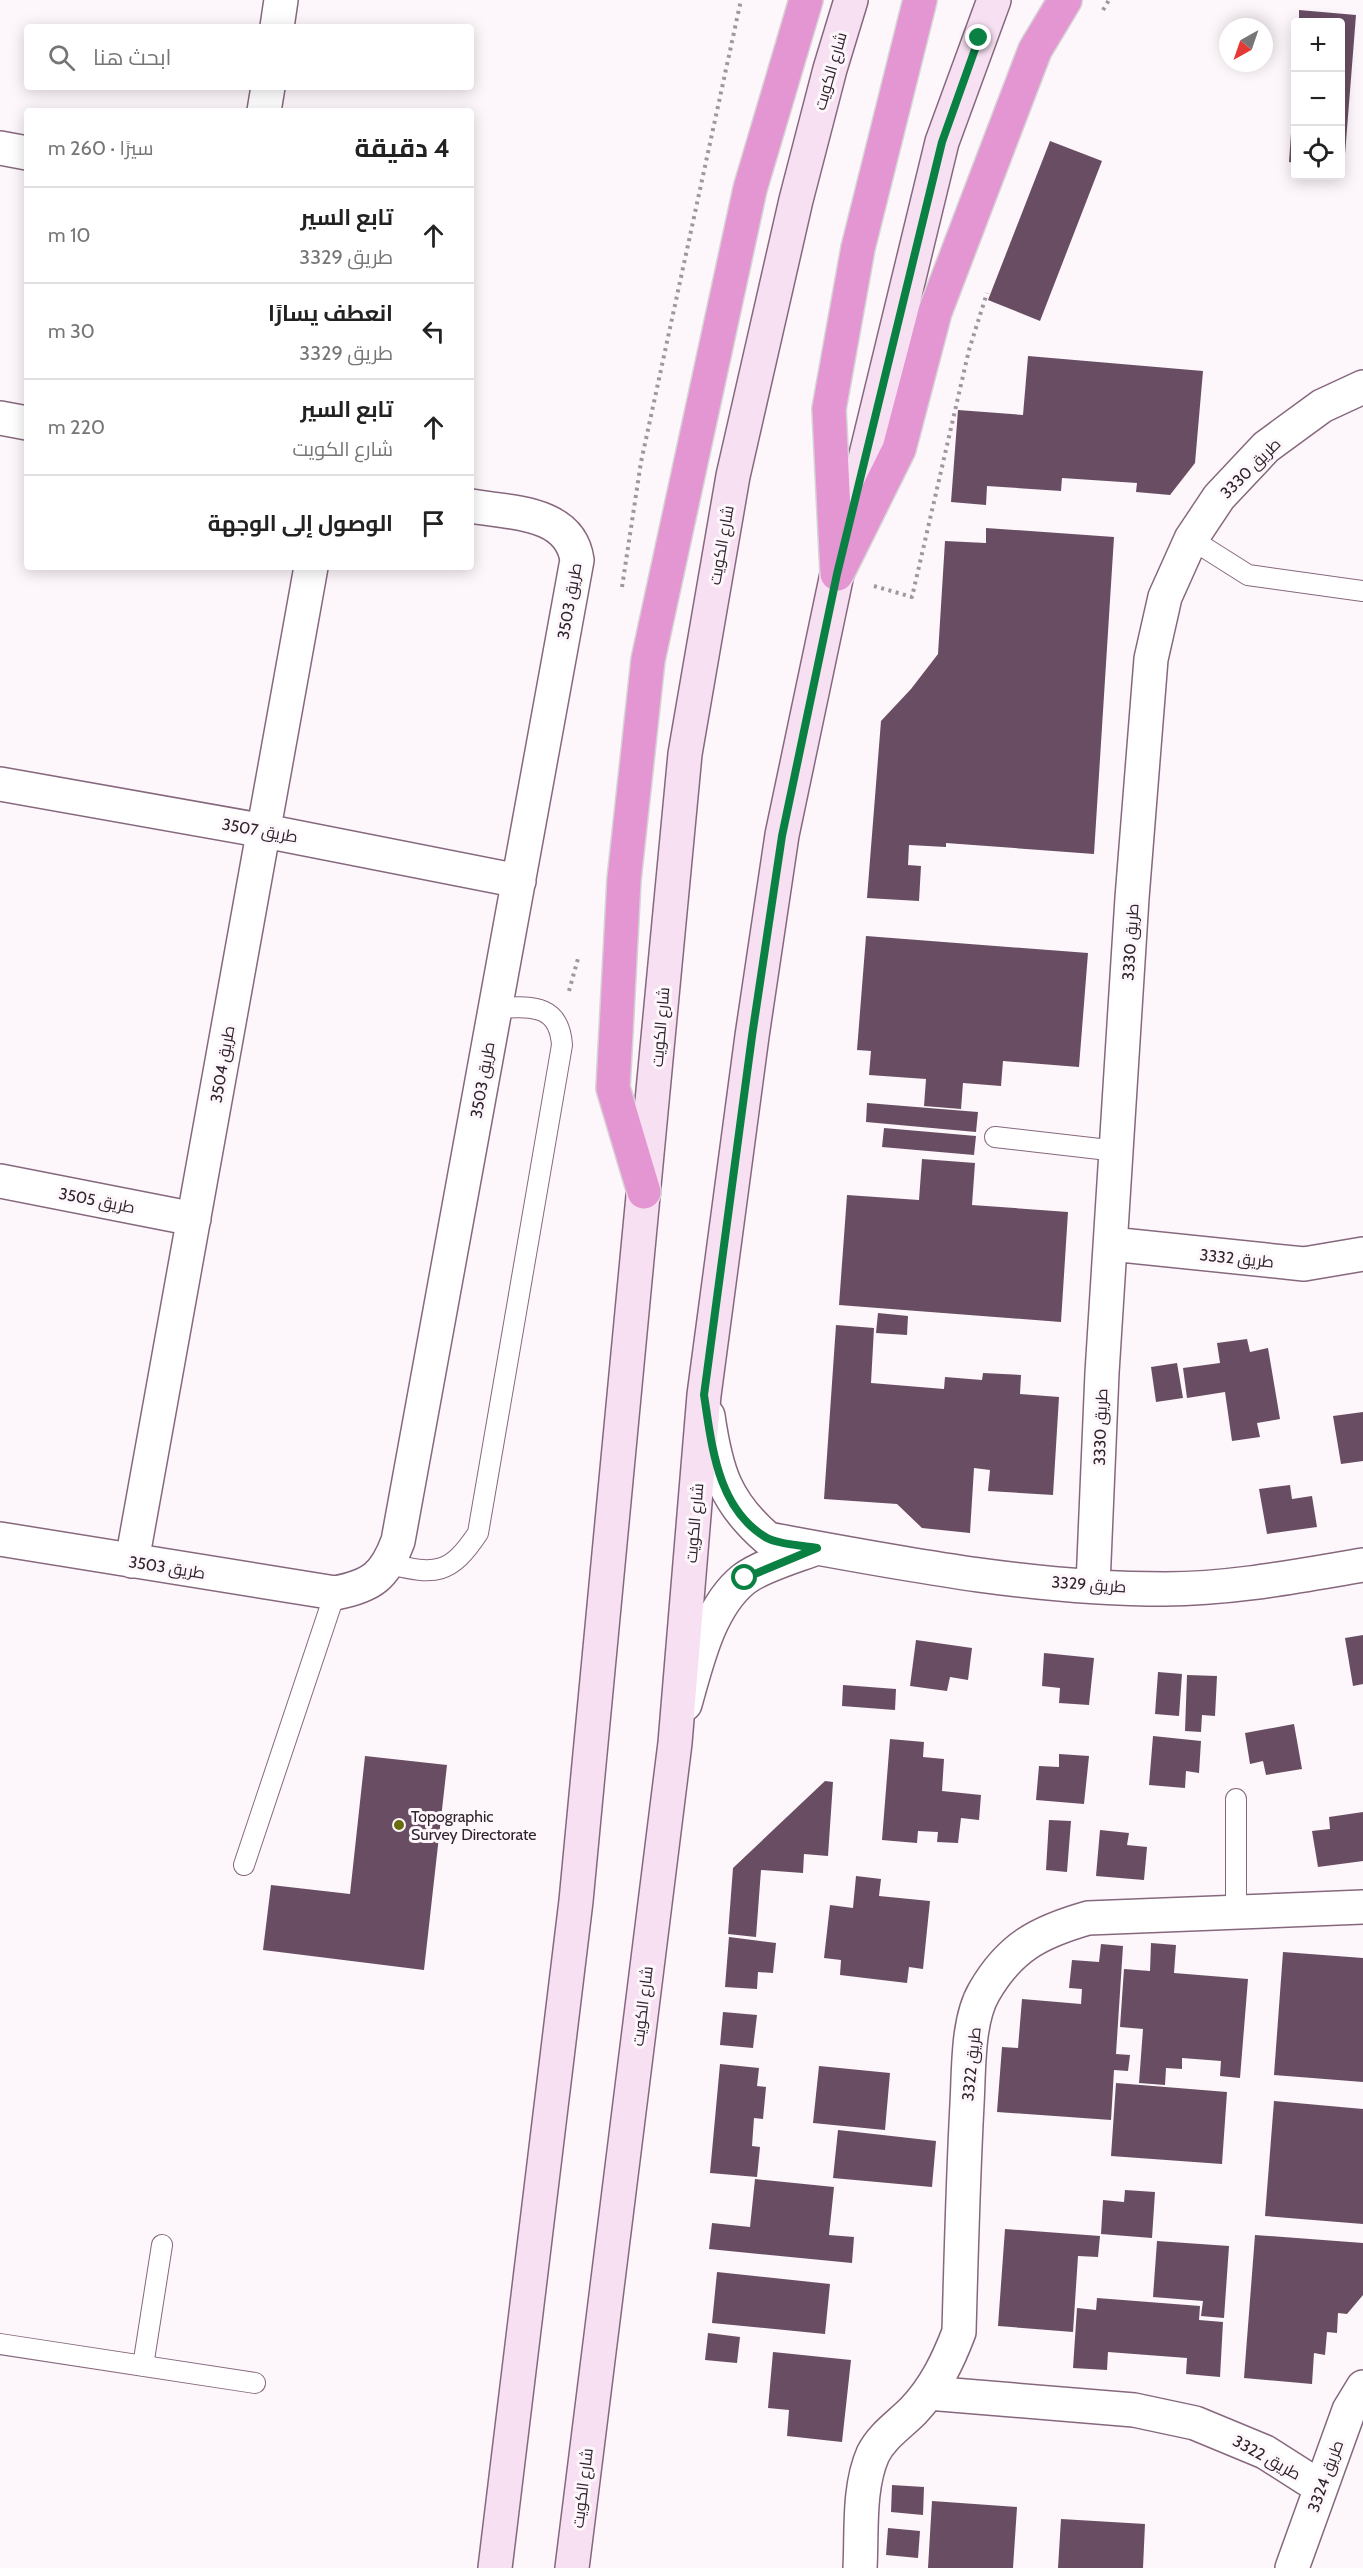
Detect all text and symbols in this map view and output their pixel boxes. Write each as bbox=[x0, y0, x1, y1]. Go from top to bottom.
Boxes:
north arrow bbox=[1219, 18, 1273, 72]
map controls bbox=[1291, 18, 1345, 180]
button: + bbox=[1291, 18, 1345, 72]
search box bbox=[24, 24, 474, 90]
route end bbox=[965, 24, 991, 50]
street label: شارع الكويت bbox=[810, 30, 853, 113]
icon: search bbox=[45, 41, 78, 74]
text: ابحث هنا bbox=[93, 44, 171, 71]
button: − bbox=[1291, 72, 1345, 126]
button: locate bbox=[1291, 126, 1345, 180]
text: 4 دقيقة bbox=[354, 132, 450, 164]
text: سيرًا · 260 m bbox=[48, 136, 153, 160]
text: تابع السير bbox=[301, 204, 393, 231]
icon: ahead bbox=[417, 219, 450, 252]
text: 10 m bbox=[48, 223, 91, 247]
text: طريق 3329 bbox=[299, 245, 393, 269]
text: انعطف يسارًا bbox=[268, 300, 393, 327]
icon: left bbox=[417, 315, 450, 348]
text: 30 m bbox=[48, 319, 95, 343]
text: طريق 3329 bbox=[299, 341, 393, 365]
text: تابع السير bbox=[301, 396, 393, 423]
icon: ahead bbox=[417, 411, 450, 444]
text: 220 m bbox=[48, 415, 105, 439]
street label: طريق 3330 bbox=[1216, 434, 1285, 503]
text: شارع الكويت bbox=[292, 437, 393, 461]
street label: شارع الكويت bbox=[705, 504, 740, 587]
icon: arrive bbox=[417, 507, 450, 540]
text: الوصول إلى الوجهة bbox=[208, 510, 393, 537]
street label: طريق 3503 bbox=[553, 561, 587, 641]
street label: طريق 3507 bbox=[220, 814, 299, 847]
street label: طريق 3330 bbox=[1118, 903, 1144, 981]
street label: شارع الكويت bbox=[648, 986, 675, 1068]
street label: طريق 3504 bbox=[206, 1024, 240, 1104]
street label: طريق 3503 bbox=[466, 1040, 500, 1120]
street label: طريق 3505 bbox=[57, 1184, 137, 1218]
street label: طريق 3332 bbox=[1199, 1245, 1275, 1273]
street label: طريق 3330 bbox=[1090, 1388, 1112, 1466]
street label: شارع الكويت bbox=[682, 1482, 709, 1564]
street label: طريق 3503 bbox=[127, 1552, 207, 1584]
route start bbox=[731, 1564, 757, 1590]
street label: طريق 3329 bbox=[1051, 1572, 1127, 1598]
place label: Topographic Survey Directorate bbox=[411, 1807, 537, 1844]
marker: Topographic Survey Directorate bbox=[392, 1818, 406, 1832]
street label: شارع الكويت bbox=[628, 1965, 659, 2047]
street label: طريق 3322 bbox=[958, 2026, 986, 2102]
street label: طريق 3322 bbox=[1229, 2431, 1304, 2485]
street label: طريق 3324 bbox=[1304, 2438, 1348, 2515]
street label: شارع الكويت bbox=[568, 2447, 599, 2529]

